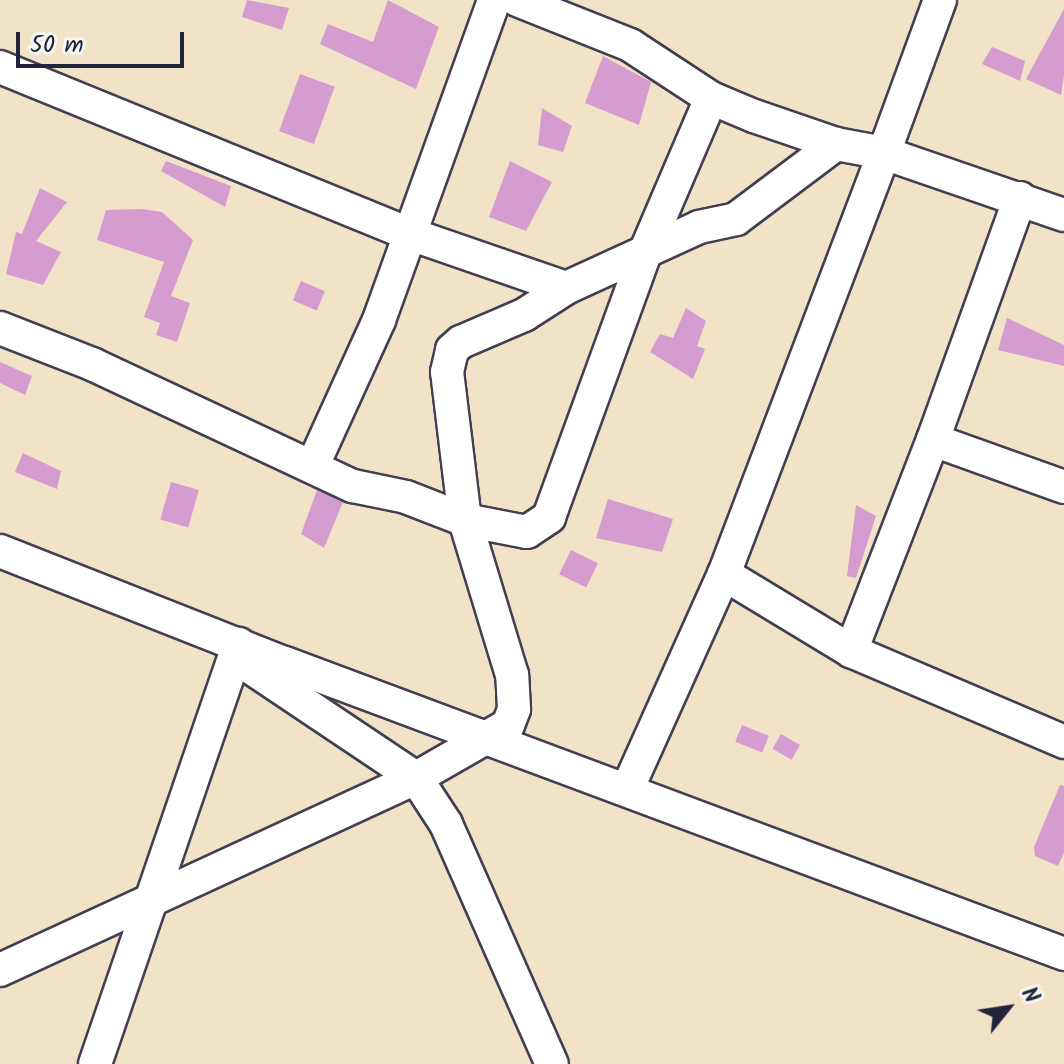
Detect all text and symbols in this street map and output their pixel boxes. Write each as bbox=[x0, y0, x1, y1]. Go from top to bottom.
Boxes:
scale bar bbox=[20, 16, 188, 66]
text: 50 m bbox=[30, 26, 84, 65]
north arrow bbox=[968, 968, 1048, 1048]
text: N bbox=[1011, 981, 1048, 1011]

